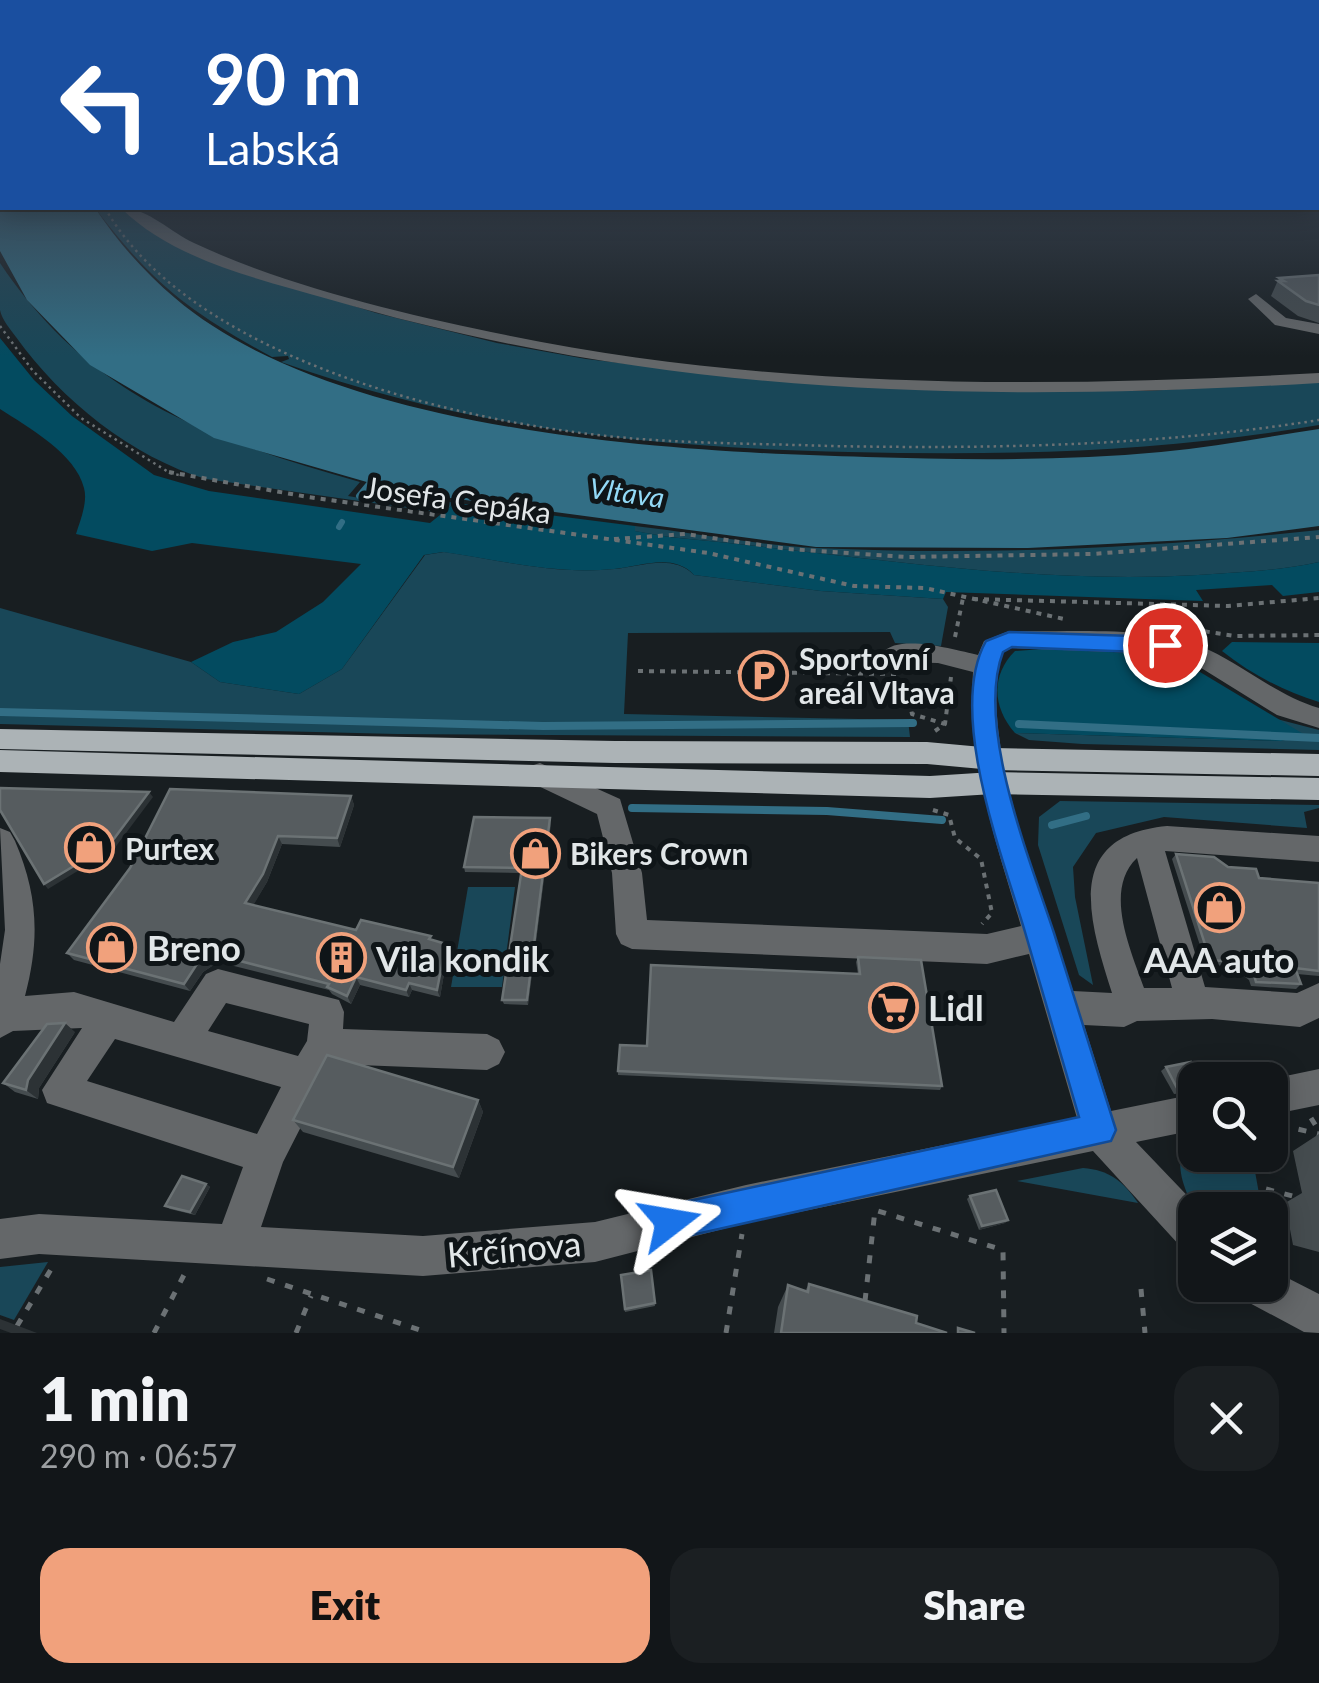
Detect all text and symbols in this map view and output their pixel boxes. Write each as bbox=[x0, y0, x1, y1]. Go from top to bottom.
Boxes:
text: 90 m bbox=[205, 36, 362, 120]
icon: left bbox=[40, 40, 170, 170]
text: Labská bbox=[205, 121, 340, 175]
street label: Josefa Cepáka bbox=[362, 468, 554, 530]
water label: Vltava bbox=[587, 470, 667, 514]
pin bbox=[1123, 603, 1208, 688]
icon: arrive bbox=[1138, 618, 1193, 673]
place label: Sportovní areál Vltava bbox=[799, 640, 955, 710]
parking icon: Sportovní areál Vltava bbox=[738, 649, 790, 701]
shop icon: Purtex bbox=[64, 822, 116, 874]
shop icon: Bikers Crown bbox=[509, 827, 561, 879]
place label: Purtex bbox=[125, 830, 214, 866]
place label: Bikers Crown bbox=[570, 835, 749, 871]
shop icon: AAA auto bbox=[1193, 881, 1245, 933]
shop icon: Breno bbox=[86, 921, 138, 973]
place label: Breno bbox=[147, 926, 241, 968]
building icon: Vila kondik bbox=[315, 932, 367, 984]
place label: Vila kondik bbox=[375, 937, 550, 979]
place label: AAA auto bbox=[1143, 938, 1294, 980]
supermarket icon: Lidl bbox=[867, 981, 919, 1033]
place label: Lidl bbox=[928, 986, 984, 1028]
map controls bbox=[1178, 1062, 1288, 1302]
button: search bbox=[1178, 1062, 1288, 1172]
position arrow bbox=[618, 1170, 722, 1274]
button: layers bbox=[1178, 1192, 1288, 1302]
street label: Krčínova bbox=[445, 1221, 583, 1275]
text: 1 min bbox=[40, 1362, 190, 1434]
button: close bbox=[1174, 1366, 1279, 1471]
text: 290 m · 06:57 bbox=[40, 1436, 237, 1475]
button: Exit bbox=[40, 1548, 650, 1663]
button: Share bbox=[670, 1548, 1279, 1663]

